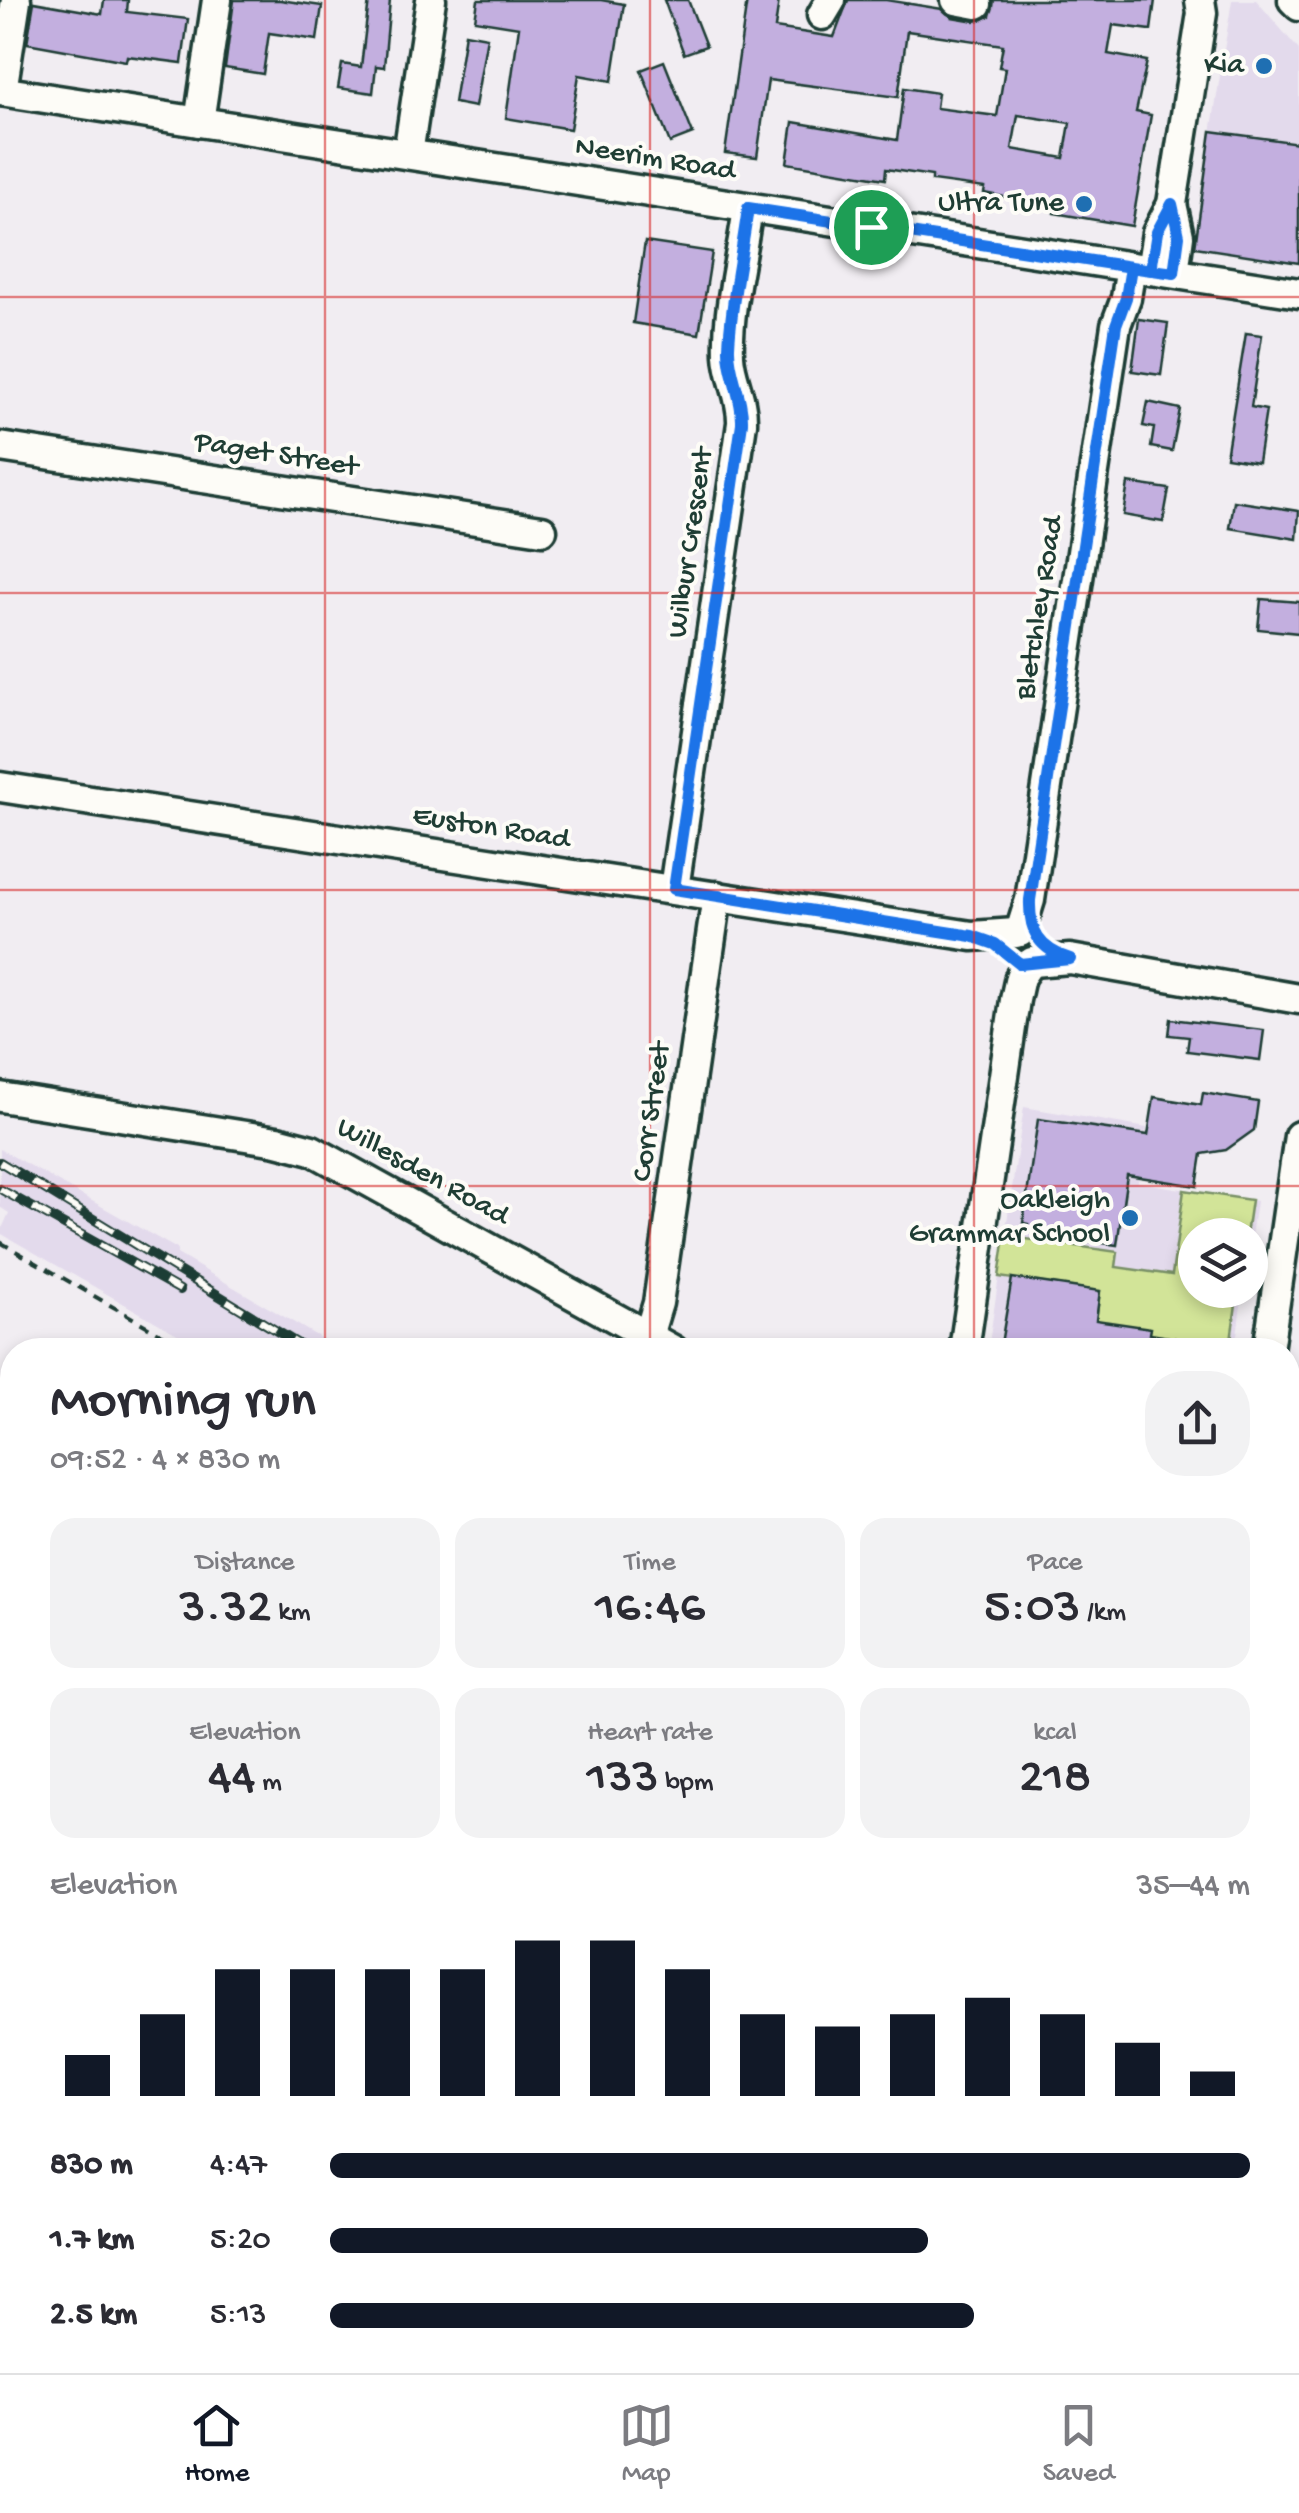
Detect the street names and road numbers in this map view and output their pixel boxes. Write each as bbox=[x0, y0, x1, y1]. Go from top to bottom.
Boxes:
street label: Neerim Road bbox=[572, 130, 740, 190]
street label: Paget Street bbox=[191, 426, 363, 487]
street label: Wilbur Crescent bbox=[661, 443, 723, 640]
street label: Bletchley Road bbox=[1009, 511, 1073, 703]
street label: Euston Road bbox=[410, 799, 574, 859]
street label: Corr Street bbox=[626, 1037, 680, 1184]
street label: Willesden Road bbox=[330, 1111, 516, 1236]

